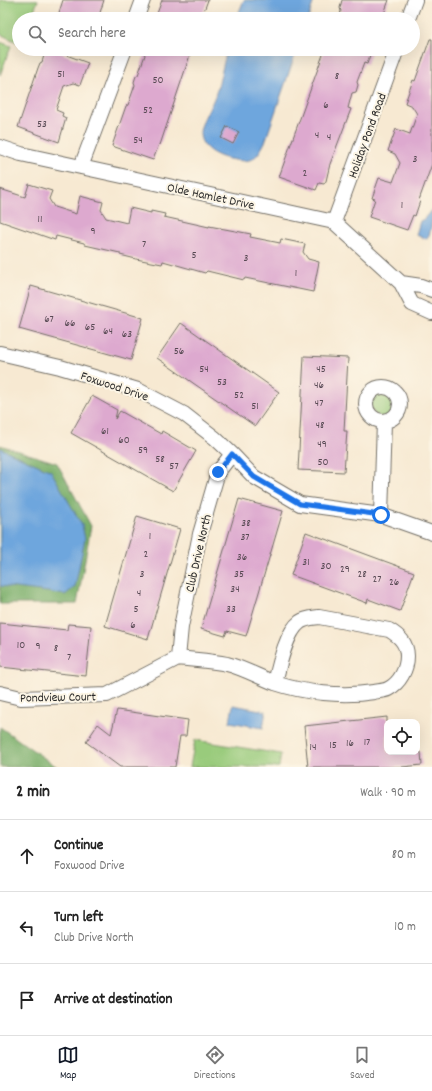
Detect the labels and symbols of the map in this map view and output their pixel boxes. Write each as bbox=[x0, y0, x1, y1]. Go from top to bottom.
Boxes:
house number: 51 bbox=[57, 67, 65, 83]
house number: 8 bbox=[335, 69, 339, 85]
house number: 50 bbox=[152, 73, 164, 89]
street label: Holiday Pond Road bbox=[344, 91, 393, 181]
house number: 6 bbox=[323, 98, 329, 114]
house number: 52 bbox=[143, 103, 153, 119]
house number: 53 bbox=[37, 117, 47, 133]
house number: 4 bbox=[315, 128, 319, 144]
house number: 4 bbox=[327, 130, 331, 146]
house number: 54 bbox=[133, 133, 143, 149]
house number: 3 bbox=[413, 152, 418, 168]
house number: 2 bbox=[303, 166, 308, 182]
street label: Olde Hamlet Drive bbox=[165, 179, 256, 216]
house number: 1 bbox=[401, 198, 403, 214]
house number: 11 bbox=[38, 212, 42, 228]
house number: 9 bbox=[90, 224, 96, 240]
house number: 7 bbox=[142, 237, 146, 253]
house number: 5 bbox=[191, 248, 197, 264]
house number: 3 bbox=[244, 251, 249, 267]
house number: 1 bbox=[295, 266, 297, 282]
house number: 67 bbox=[44, 312, 54, 328]
house number: 66 bbox=[65, 316, 75, 332]
house number: 65 bbox=[85, 320, 95, 336]
house number: 64 bbox=[103, 324, 113, 340]
house number: 63 bbox=[122, 327, 132, 343]
house number: 56 bbox=[174, 344, 184, 360]
house number: 54 bbox=[199, 362, 209, 378]
house number: 45 bbox=[316, 362, 326, 378]
street label: Foxwood Drive bbox=[78, 367, 151, 407]
house number: 53 bbox=[217, 375, 227, 391]
house number: 46 bbox=[314, 378, 324, 394]
house number: 52 bbox=[234, 388, 244, 404]
house number: 47 bbox=[315, 396, 323, 412]
house number: 51 bbox=[251, 399, 259, 415]
house number: 48 bbox=[316, 418, 324, 434]
house number: 61 bbox=[101, 424, 109, 440]
house number: 60 bbox=[118, 433, 130, 449]
house number: 49 bbox=[317, 437, 327, 453]
house number: 59 bbox=[138, 443, 148, 459]
house number: 58 bbox=[155, 452, 165, 468]
house number: 50 bbox=[317, 455, 329, 471]
house number: 57 bbox=[169, 459, 179, 475]
route end bbox=[209, 463, 227, 481]
route start bbox=[372, 506, 390, 524]
street label: Club Drive North bbox=[181, 513, 218, 594]
house number: 38 bbox=[241, 516, 251, 532]
house number: 1 bbox=[149, 529, 151, 545]
house number: 37 bbox=[240, 530, 250, 546]
house number: 2 bbox=[144, 547, 149, 563]
house number: 36 bbox=[237, 550, 247, 566]
house number: 31 bbox=[302, 555, 310, 571]
house number: 30 bbox=[321, 559, 331, 575]
house number: 29 bbox=[340, 562, 350, 578]
house number: 3 bbox=[140, 567, 145, 583]
house number: 35 bbox=[234, 567, 244, 583]
house number: 28 bbox=[357, 567, 367, 583]
house number: 27 bbox=[372, 572, 382, 588]
house number: 26 bbox=[389, 575, 399, 591]
house number: 34 bbox=[230, 582, 240, 598]
house number: 4 bbox=[137, 586, 141, 602]
house number: 5 bbox=[133, 602, 139, 618]
house number: 33 bbox=[226, 602, 236, 618]
house number: 6 bbox=[130, 618, 136, 634]
house number: 10 bbox=[17, 638, 25, 654]
house number: 9 bbox=[35, 639, 41, 655]
house number: 8 bbox=[54, 641, 58, 657]
house number: 7 bbox=[67, 650, 71, 666]
street label: Pondview Court bbox=[20, 688, 96, 709]
house number: 17 bbox=[364, 735, 370, 751]
house number: 16 bbox=[346, 736, 354, 752]
house number: 15 bbox=[329, 738, 337, 754]
house number: 14 bbox=[310, 740, 316, 756]

